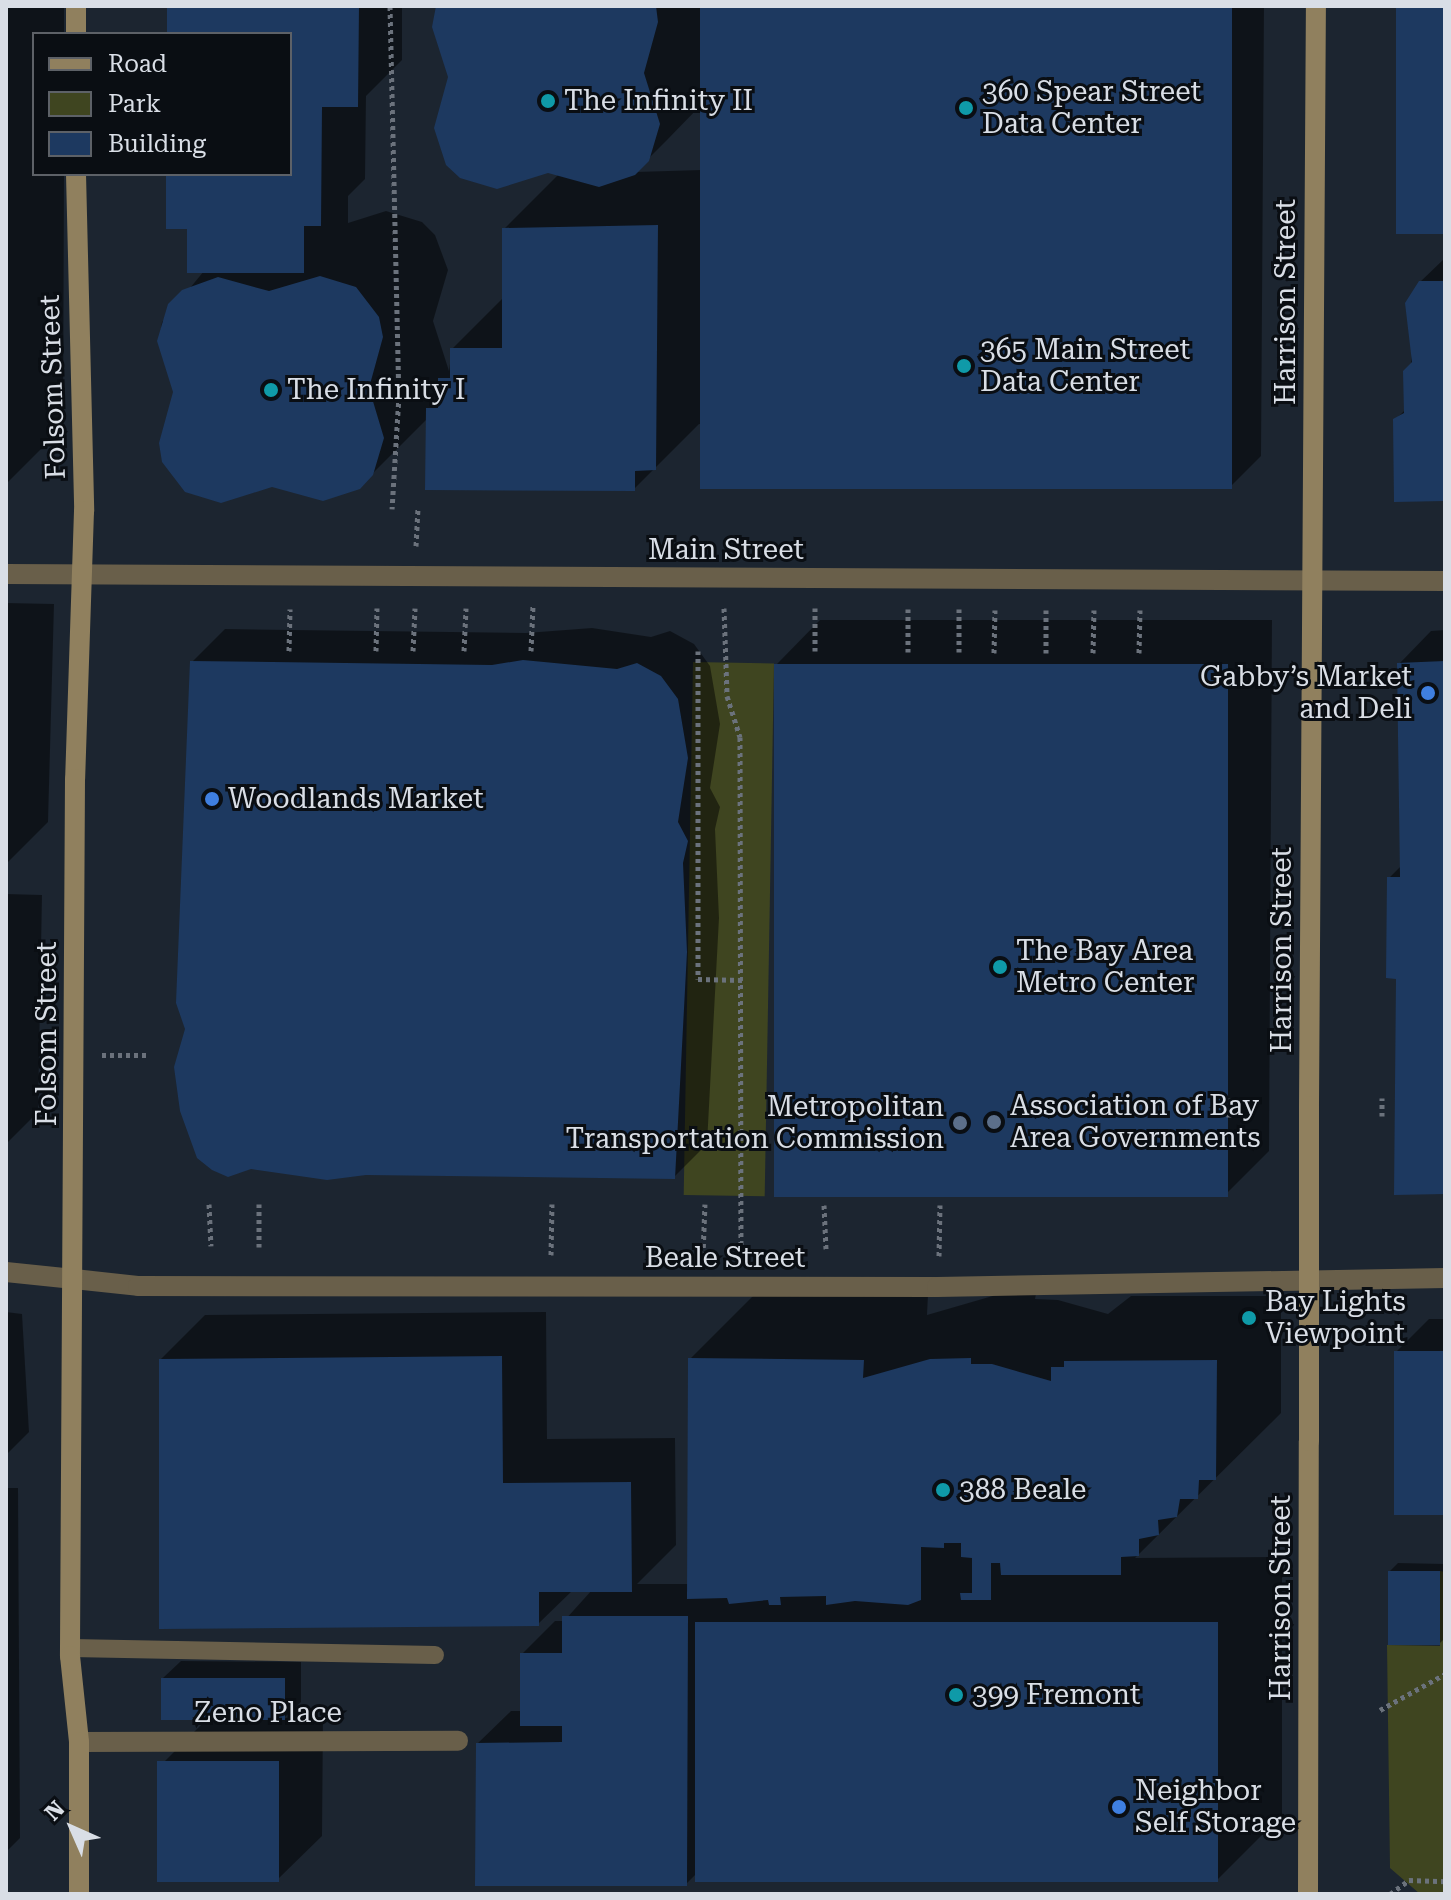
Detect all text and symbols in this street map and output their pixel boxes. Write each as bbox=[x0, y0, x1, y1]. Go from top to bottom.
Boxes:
legend bbox=[32, 32, 292, 176]
text: Road bbox=[108, 50, 167, 78]
place label: 360 Spear Street Data Center bbox=[982, 75, 1201, 141]
place label: The Infinity II bbox=[564, 84, 753, 118]
text: Park bbox=[108, 90, 161, 118]
marker: The Infinity II bbox=[539, 92, 557, 110]
marker: 360 Spear Street Data Center bbox=[957, 99, 975, 117]
text: Building bbox=[108, 130, 206, 158]
street label: Harrison Street bbox=[1269, 199, 1303, 405]
street label: Folsom Street bbox=[33, 294, 73, 480]
place label: 365 Main Street Data Center bbox=[980, 333, 1190, 399]
marker: 365 Main Street Data Center bbox=[955, 357, 973, 375]
place label: The Infinity I bbox=[287, 373, 466, 407]
marker: The Infinity I bbox=[262, 381, 280, 399]
street label: Main Street bbox=[648, 533, 804, 567]
place label: Gabby’s Market and Deli bbox=[1200, 660, 1412, 726]
marker: Gabby’s Market and Deli bbox=[1419, 684, 1437, 702]
place label: Woodlands Market bbox=[228, 782, 484, 816]
marker: Woodlands Market bbox=[203, 790, 221, 808]
street label: Harrison Street bbox=[1265, 847, 1299, 1053]
place label: The Bay Area Metro Center bbox=[1016, 934, 1194, 1000]
street label: Folsom Street bbox=[30, 942, 64, 1126]
marker: The Bay Area Metro Center bbox=[991, 958, 1009, 976]
place label: Association of Bay Area Governments bbox=[1010, 1089, 1261, 1155]
place label: Metropolitan Transportation Commission bbox=[565, 1090, 944, 1156]
marker: Association of Bay Area Governments bbox=[985, 1113, 1003, 1131]
marker: Metropolitan Transportation Commission bbox=[951, 1114, 969, 1132]
street label: Beale Street bbox=[645, 1241, 805, 1275]
place label: Bay Lights Viewpoint bbox=[1265, 1285, 1406, 1351]
marker: Bay Lights Viewpoint bbox=[1240, 1309, 1258, 1327]
place label: 388 Beale bbox=[959, 1473, 1086, 1507]
marker: 388 Beale bbox=[934, 1481, 952, 1499]
street label: Harrison Street bbox=[1264, 1495, 1298, 1701]
place label: 399 Fremont bbox=[972, 1678, 1140, 1712]
marker: 399 Fremont bbox=[947, 1686, 965, 1704]
street label: Zeno Place bbox=[194, 1696, 342, 1730]
place label: Neighbor Self Storage bbox=[1135, 1774, 1296, 1840]
north arrow bbox=[32, 1788, 112, 1868]
text: N bbox=[40, 1796, 70, 1826]
marker: Neighbor Self Storage bbox=[1110, 1798, 1128, 1816]

